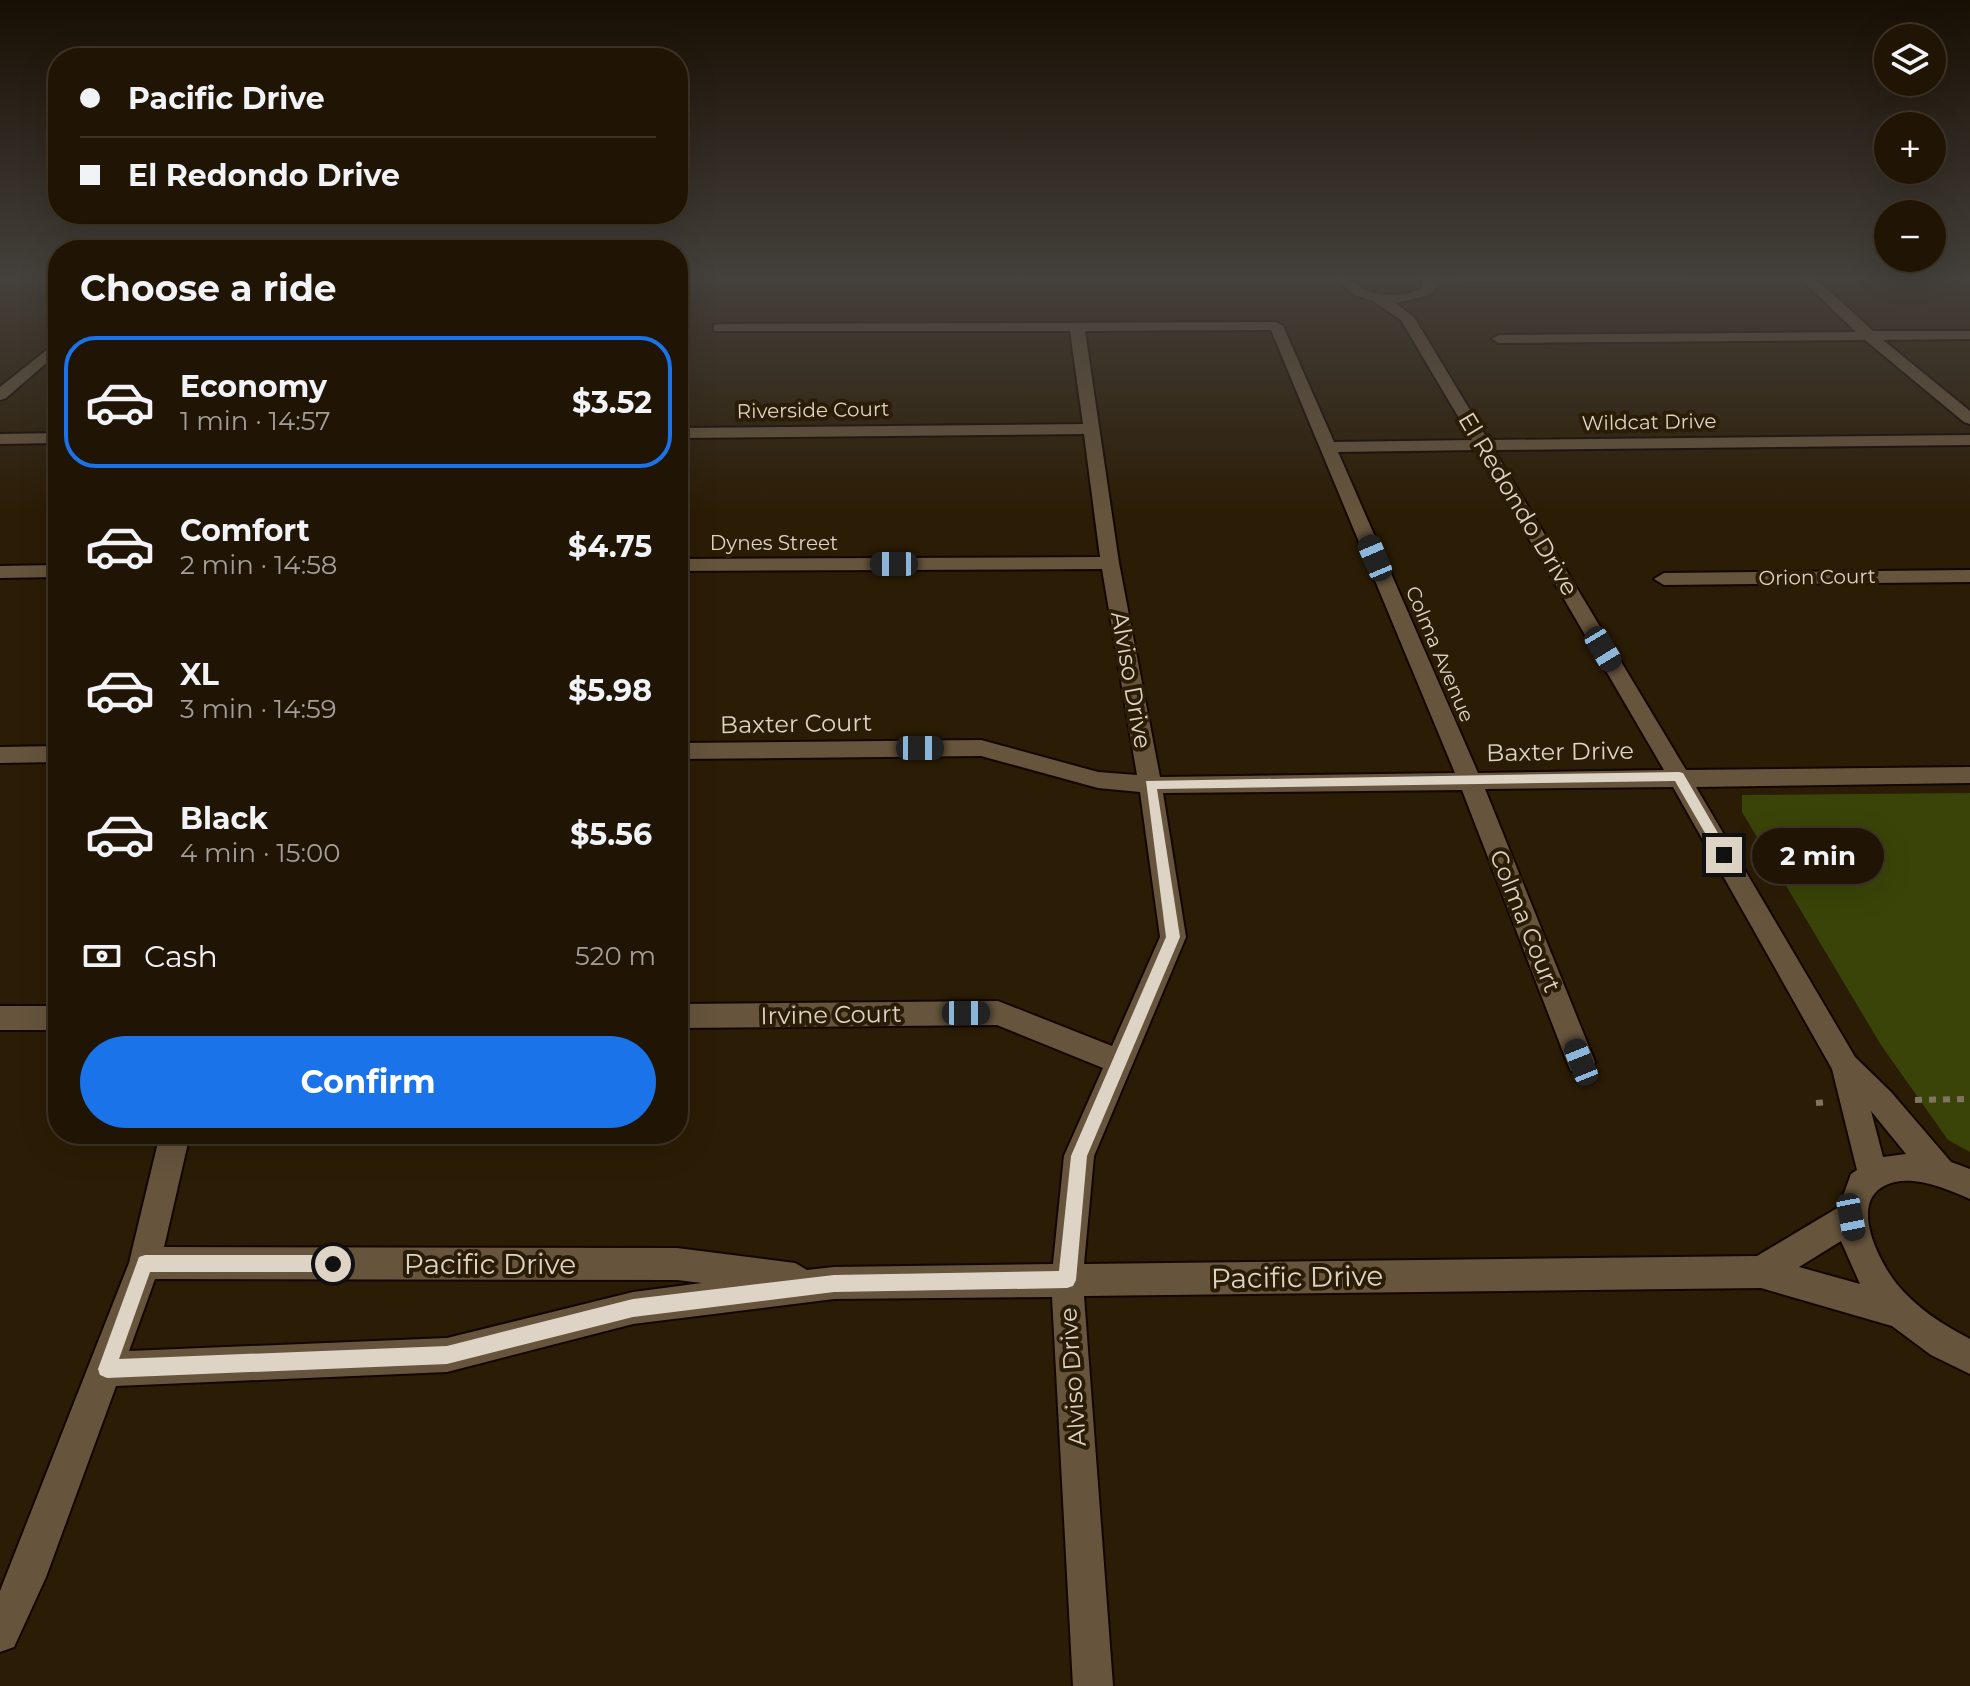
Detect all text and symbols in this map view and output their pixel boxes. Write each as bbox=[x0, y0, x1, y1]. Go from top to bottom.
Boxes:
map controls bbox=[1874, 24, 1946, 272]
button: layers bbox=[1874, 24, 1946, 96]
text: Pacific Drive bbox=[128, 80, 325, 117]
button: + bbox=[1874, 112, 1946, 184]
text: El Redondo Drive bbox=[128, 157, 400, 194]
button: − bbox=[1874, 200, 1946, 272]
text: Choose a ride bbox=[80, 266, 337, 310]
icon: car bbox=[84, 366, 156, 438]
text: Economy bbox=[180, 368, 327, 405]
text: $3.52 bbox=[572, 384, 652, 421]
street label: Riverside Court bbox=[736, 397, 890, 423]
text: 1 min · 14:57 bbox=[180, 405, 330, 437]
street label: El Redondo Drive bbox=[1452, 407, 1585, 601]
street label: Wildcat Drive bbox=[1581, 409, 1717, 435]
icon: car bbox=[84, 510, 156, 582]
text: Comfort bbox=[180, 512, 310, 549]
text: $4.75 bbox=[568, 528, 652, 565]
street label: Dynes Street bbox=[710, 531, 838, 555]
car bbox=[1355, 531, 1395, 585]
text: 2 min · 14:58 bbox=[180, 549, 337, 581]
car bbox=[870, 552, 918, 576]
street label: Orion Court bbox=[1758, 564, 1876, 590]
street label: Colma Avenue bbox=[1401, 582, 1479, 726]
street label: Alviso Drive bbox=[1105, 609, 1158, 751]
car bbox=[1580, 622, 1626, 676]
icon: car bbox=[84, 654, 156, 726]
text: XL bbox=[180, 656, 219, 693]
text: $5.98 bbox=[568, 672, 652, 709]
text: 3 min · 14:59 bbox=[180, 693, 337, 725]
street label: Baxter Court bbox=[720, 708, 873, 739]
car bbox=[896, 736, 944, 760]
street label: Baxter Drive bbox=[1486, 736, 1634, 767]
icon: car bbox=[84, 798, 156, 870]
text: Black bbox=[180, 800, 268, 837]
text: $5.56 bbox=[570, 816, 652, 853]
callout: 2 min bbox=[1752, 827, 1884, 883]
text: 4 min · 15:00 bbox=[180, 837, 340, 869]
route end bbox=[1706, 837, 1742, 873]
text: 2 min bbox=[1780, 840, 1856, 872]
street label: Colma Court bbox=[1484, 845, 1567, 997]
icon: cash bbox=[80, 934, 124, 978]
text: Cash bbox=[144, 938, 218, 975]
text: 520 m bbox=[575, 940, 656, 972]
street label: Irvine Court bbox=[760, 999, 902, 1030]
car bbox=[942, 1001, 990, 1025]
car bbox=[1561, 1035, 1601, 1089]
button: Confirm bbox=[80, 1036, 656, 1128]
car bbox=[1835, 1191, 1867, 1243]
route start bbox=[315, 1246, 351, 1282]
street label: Pacific Drive bbox=[404, 1247, 576, 1281]
street label: Pacific Drive bbox=[1210, 1258, 1384, 1296]
street label: Alviso Drive bbox=[1053, 1307, 1092, 1447]

